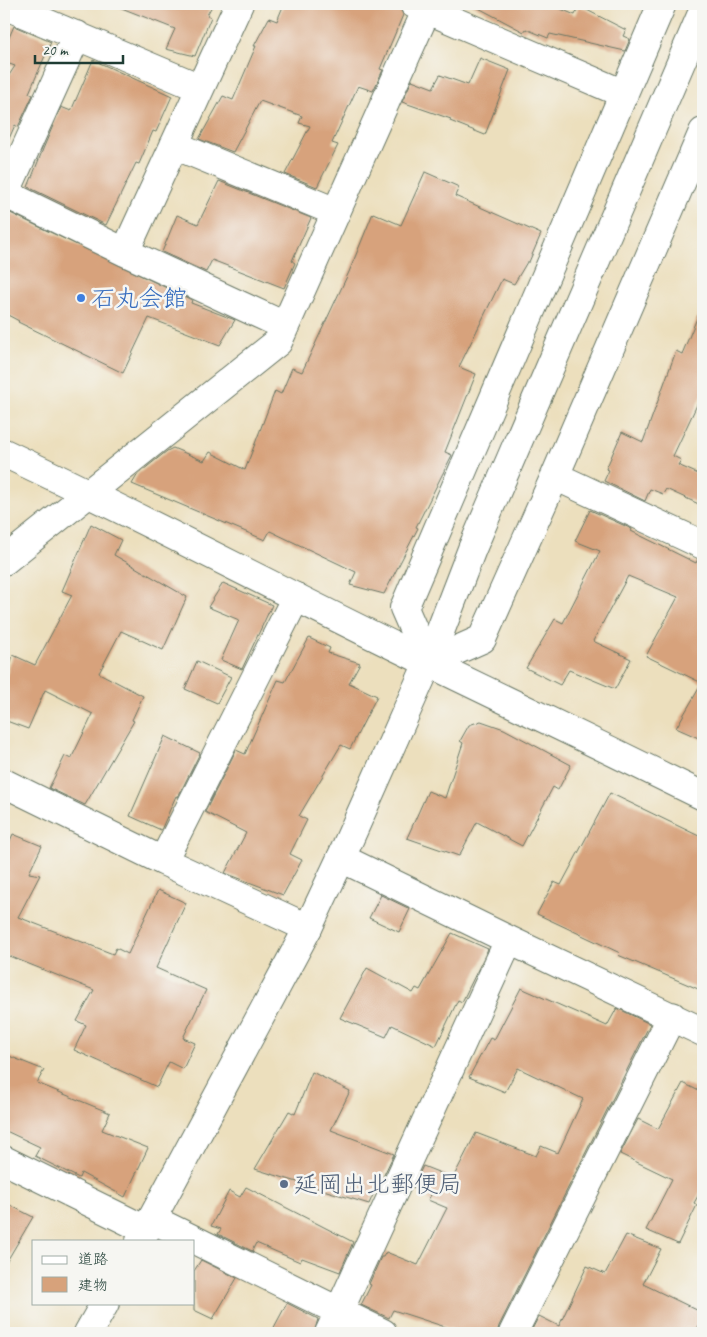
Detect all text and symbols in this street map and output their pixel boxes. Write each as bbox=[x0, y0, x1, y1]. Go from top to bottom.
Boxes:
scale bar bbox=[35, 32, 122, 64]
text: 20 m bbox=[42, 41, 69, 60]
place label: 石丸会館 bbox=[91, 283, 187, 313]
marker: 石丸会館 bbox=[75, 292, 87, 304]
place label: 延岡出北郵便局 bbox=[294, 1169, 462, 1199]
marker: 延岡出北郵便局 bbox=[278, 1178, 290, 1190]
legend bbox=[32, 1240, 195, 1304]
text: 道路 bbox=[78, 1250, 108, 1269]
text: 建物 bbox=[78, 1276, 108, 1295]

